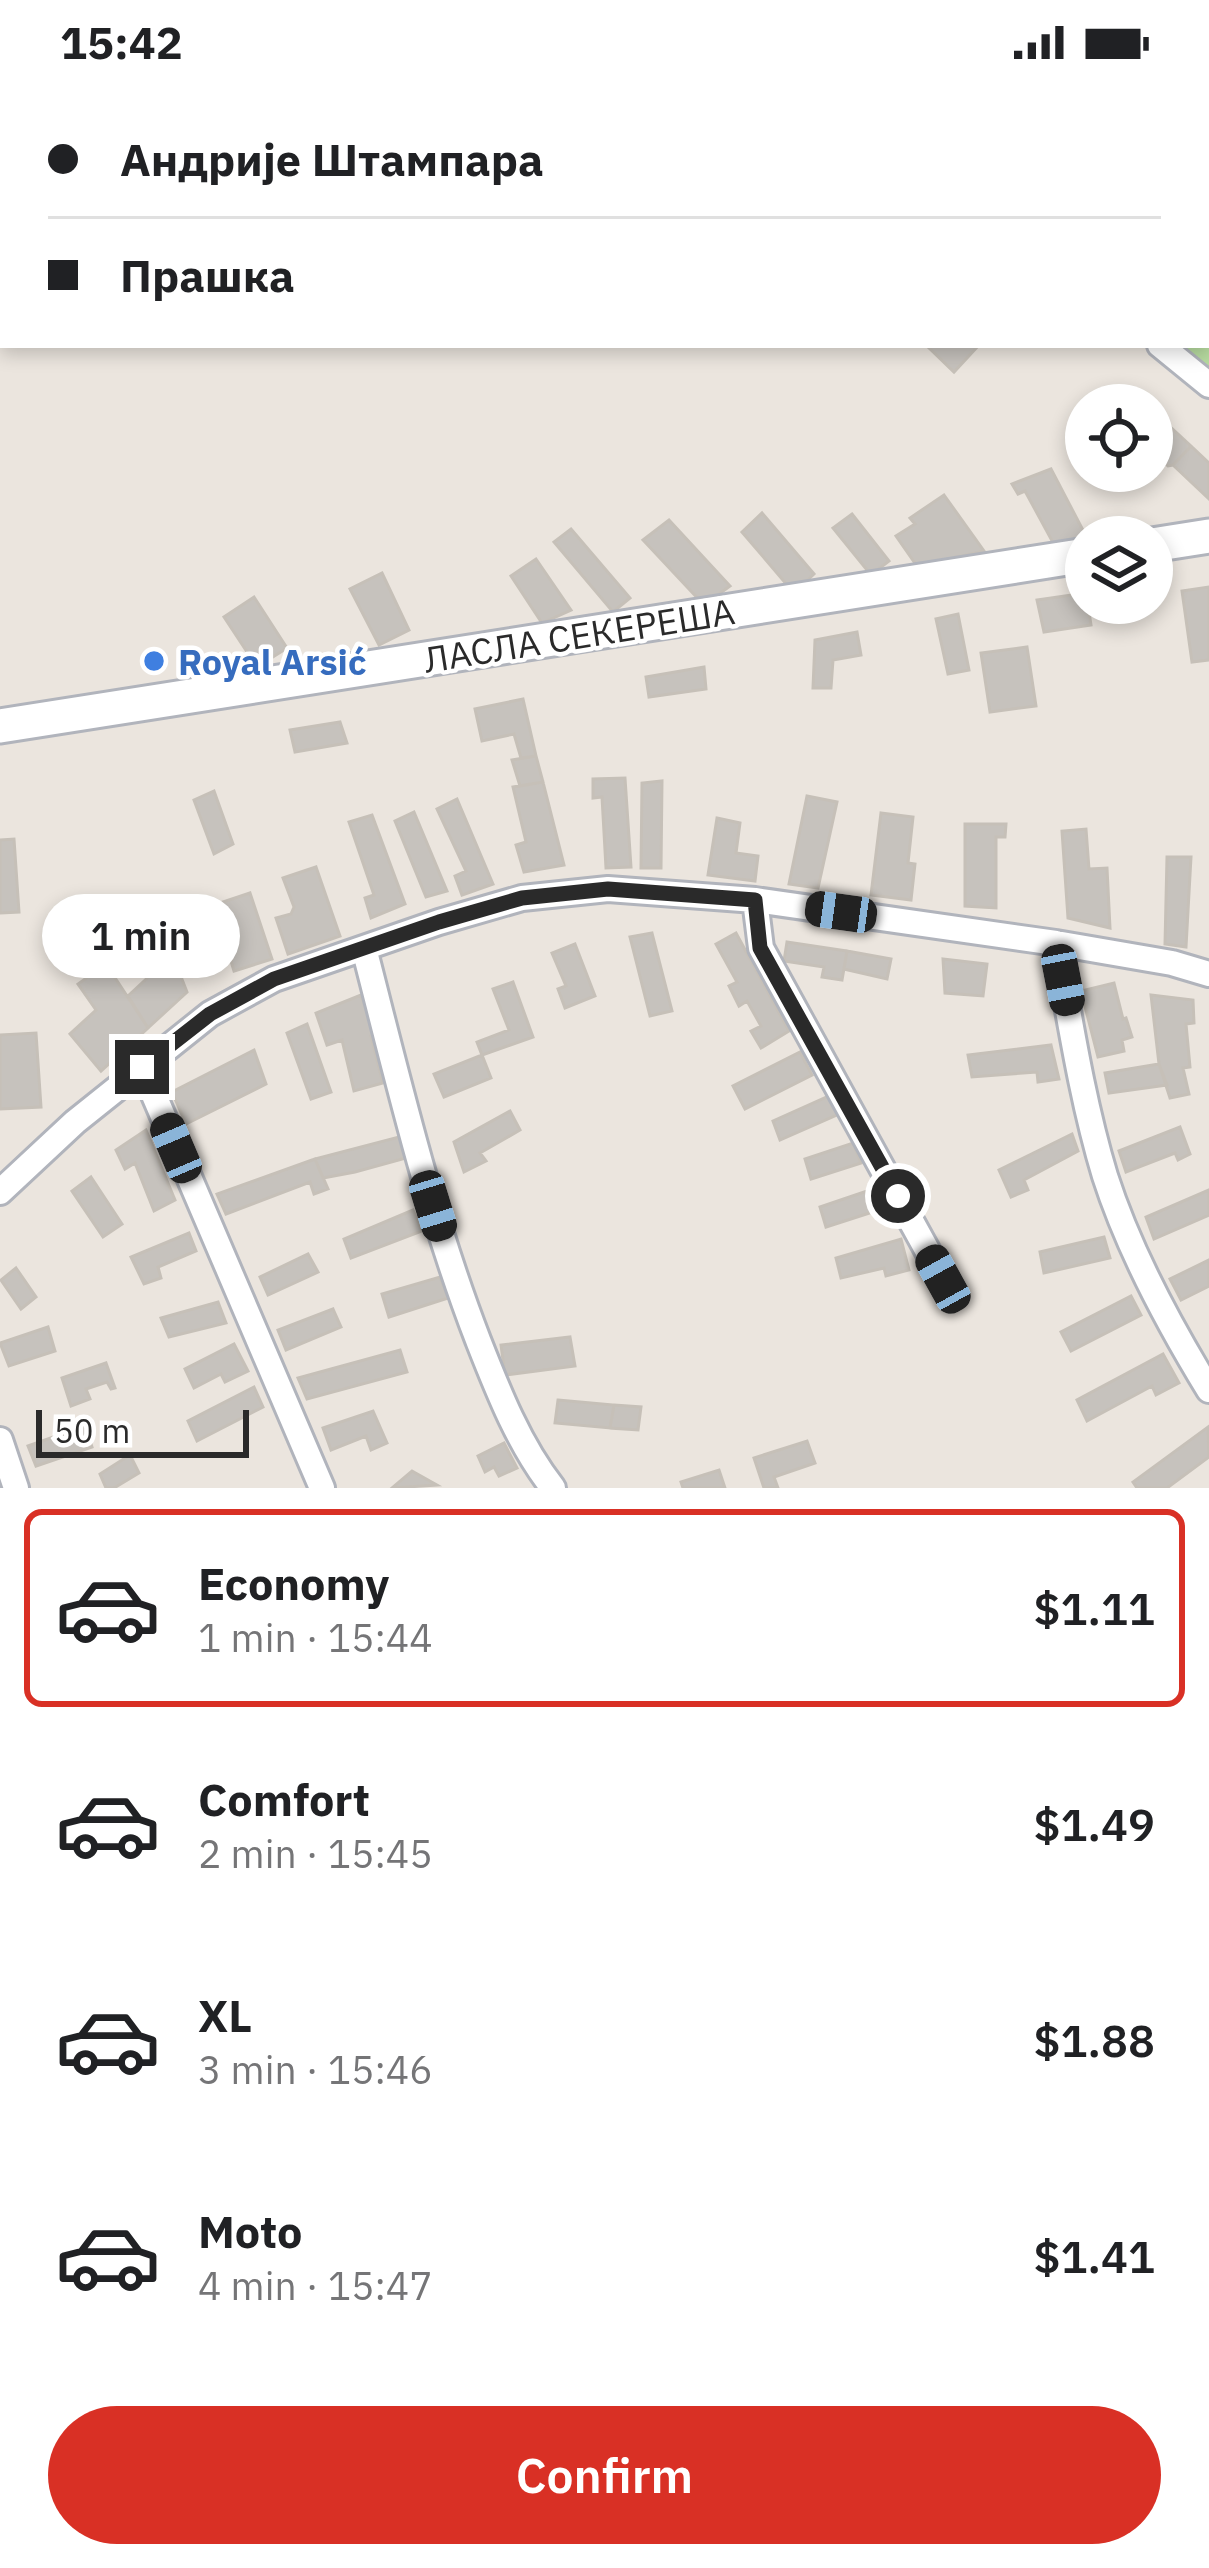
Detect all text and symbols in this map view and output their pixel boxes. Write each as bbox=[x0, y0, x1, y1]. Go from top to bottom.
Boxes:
text: 15:42 bbox=[60, 13, 183, 71]
text: Андрије Штампара bbox=[120, 130, 544, 188]
text: Прашка bbox=[120, 246, 295, 304]
map controls bbox=[1065, 384, 1173, 624]
button: locate bbox=[1065, 384, 1173, 492]
button: layers bbox=[1065, 516, 1173, 624]
street label: ЛАСЛА СЕКЕРЕША bbox=[420, 587, 738, 683]
place label: Royal Arsić bbox=[178, 638, 367, 685]
marker: Royal Arsić bbox=[141, 648, 167, 674]
car bbox=[803, 889, 879, 935]
callout: 1 min bbox=[43, 893, 241, 977]
text: 1 min bbox=[91, 910, 191, 961]
car bbox=[1038, 941, 1088, 1019]
route end bbox=[115, 1040, 169, 1094]
car bbox=[145, 1108, 207, 1188]
car bbox=[405, 1166, 461, 1246]
route start bbox=[871, 1169, 925, 1223]
car bbox=[910, 1239, 976, 1319]
scale bar bbox=[36, 1404, 249, 1457]
text: 50 m bbox=[54, 1409, 130, 1452]
icon: car bbox=[54, 1554, 162, 1662]
text: Economy bbox=[198, 1554, 389, 1612]
text: $1.11 bbox=[1034, 1579, 1155, 1637]
text: 1 min · 15:44 bbox=[198, 1612, 433, 1663]
icon: car bbox=[54, 1770, 162, 1878]
text: Comfort bbox=[198, 1770, 370, 1828]
text: $1.49 bbox=[1034, 1795, 1155, 1853]
text: 2 min · 15:45 bbox=[198, 1828, 433, 1879]
icon: car bbox=[54, 1986, 162, 2094]
text: XL bbox=[198, 1986, 252, 2044]
text: $1.88 bbox=[1034, 2011, 1155, 2069]
text: 3 min · 15:46 bbox=[198, 2044, 433, 2095]
icon: car bbox=[54, 2202, 162, 2310]
text: Moto bbox=[198, 2202, 302, 2260]
text: $1.41 bbox=[1034, 2227, 1155, 2285]
text: 4 min · 15:47 bbox=[198, 2260, 433, 2311]
button: Confirm bbox=[48, 2406, 1161, 2544]

